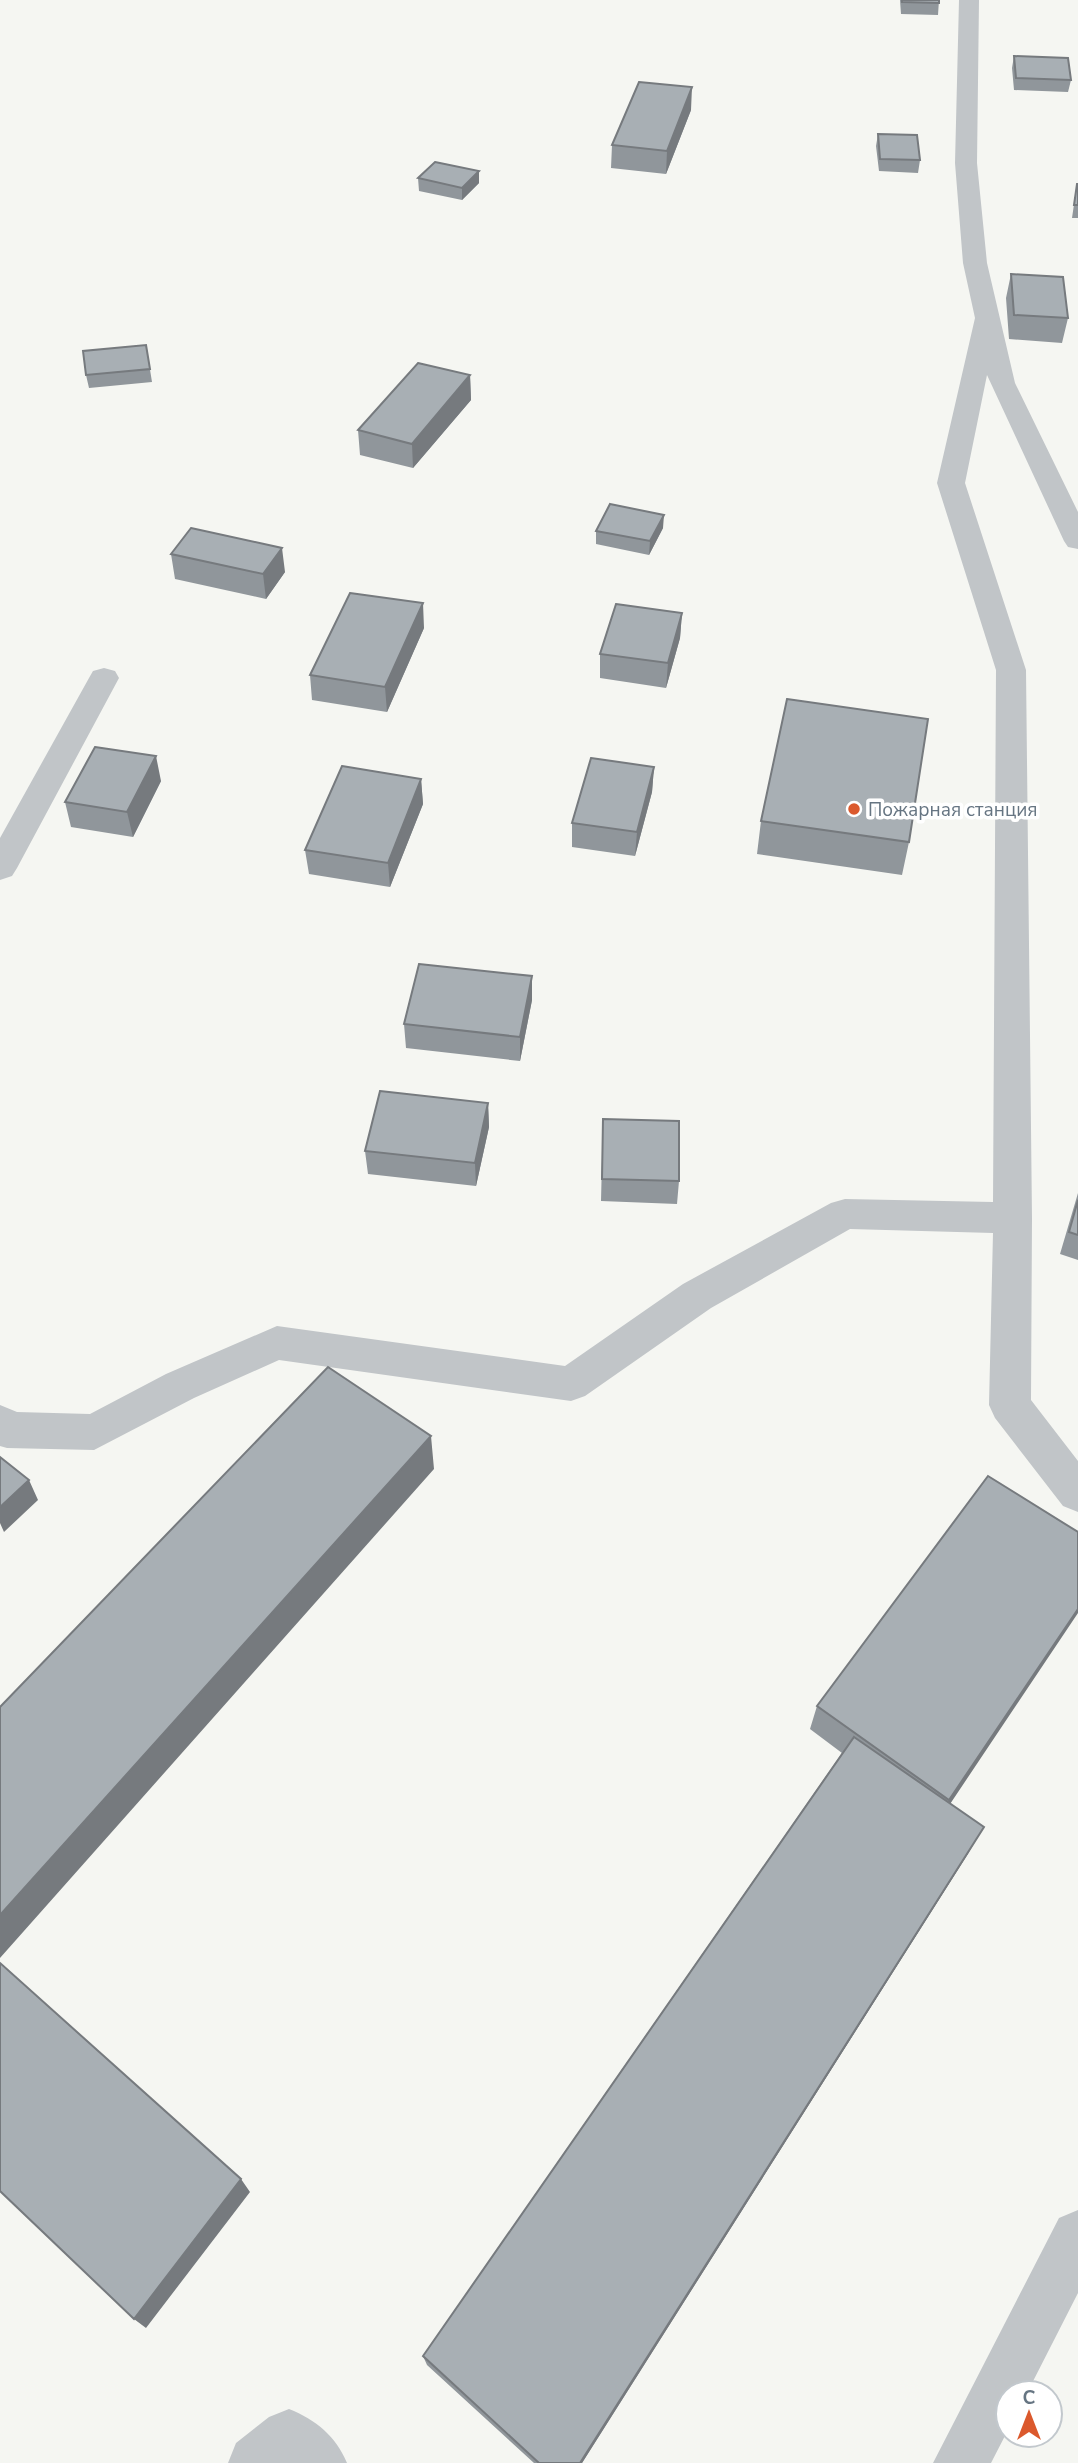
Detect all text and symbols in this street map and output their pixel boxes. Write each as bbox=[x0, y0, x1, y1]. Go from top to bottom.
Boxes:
place label: Пожарная станция bbox=[868, 797, 1038, 823]
marker: Пожарная станция bbox=[846, 801, 862, 817]
north arrow bbox=[994, 2379, 1064, 2449]
text: С bbox=[1023, 2385, 1036, 2411]

